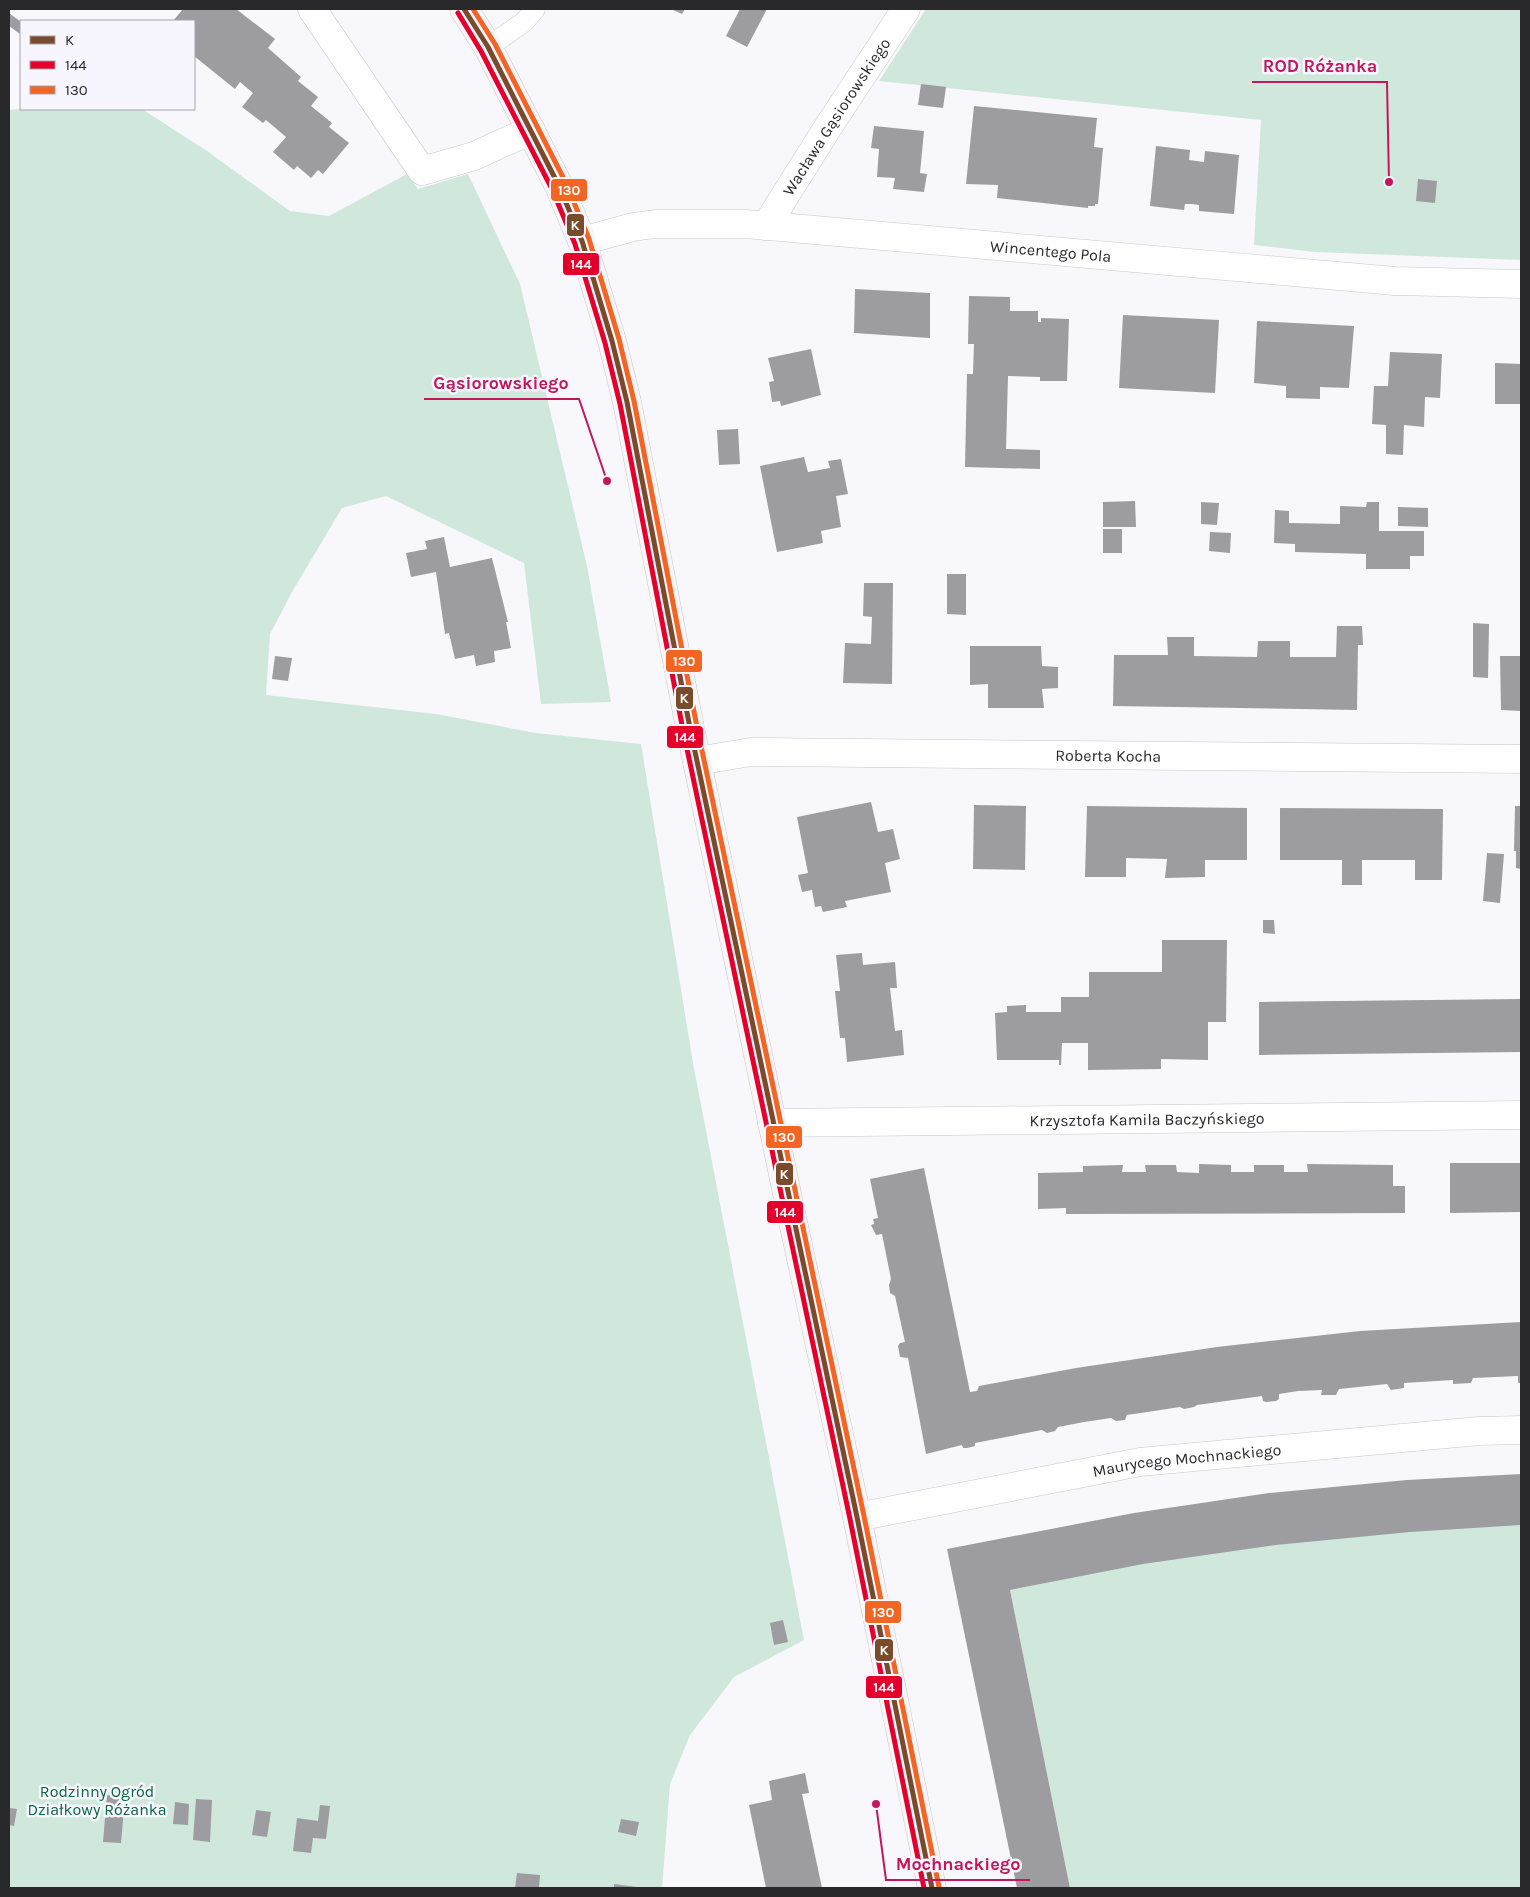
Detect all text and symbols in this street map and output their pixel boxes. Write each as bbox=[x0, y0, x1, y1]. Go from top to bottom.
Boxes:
legend bbox=[20, 20, 195, 110]
text: K bbox=[65, 31, 74, 49]
street label: Wacława Gąsiorowskiego bbox=[779, 34, 894, 199]
callout: ROD Różanka bbox=[1252, 49, 1387, 82]
text: ROD Różanka bbox=[1263, 55, 1377, 77]
text: 144 bbox=[65, 56, 87, 74]
text: 130 bbox=[65, 81, 88, 99]
line badge: 130 bbox=[550, 178, 588, 202]
text: 130 bbox=[558, 182, 580, 199]
line badge: K bbox=[566, 213, 585, 237]
text: K bbox=[570, 217, 580, 234]
street label: Wincentego Pola bbox=[989, 236, 1112, 266]
line badge: 144 bbox=[562, 252, 600, 276]
text: 144 bbox=[570, 256, 592, 273]
callout: Gąsiorowskiego bbox=[424, 366, 579, 399]
text: Gąsiorowskiego bbox=[433, 372, 569, 394]
line badge: 130 bbox=[665, 649, 703, 673]
text: 130 bbox=[673, 653, 695, 670]
line badge: K bbox=[675, 686, 694, 710]
text: K bbox=[679, 690, 689, 707]
line badge: 144 bbox=[666, 725, 704, 749]
text: 144 bbox=[674, 729, 696, 746]
street label: Roberta Kocha bbox=[1055, 746, 1161, 766]
street label: Krzysztofa Kamila Baczyńskiego bbox=[1029, 1109, 1265, 1130]
line badge: 130 bbox=[765, 1125, 803, 1149]
text: 130 bbox=[773, 1129, 795, 1146]
line badge: K bbox=[775, 1162, 794, 1186]
text: K bbox=[779, 1166, 789, 1183]
line badge: 144 bbox=[766, 1200, 804, 1224]
text: 144 bbox=[774, 1204, 796, 1221]
street label: Maurycego Mochnackiego bbox=[1091, 1440, 1282, 1481]
line badge: 130 bbox=[864, 1600, 902, 1624]
text: 130 bbox=[872, 1604, 894, 1621]
line badge: K bbox=[874, 1638, 894, 1662]
text: K bbox=[879, 1642, 889, 1659]
line badge: 144 bbox=[865, 1675, 903, 1699]
text: 144 bbox=[873, 1679, 895, 1696]
park label: Rodzinny Ogród Działkowy Różanka bbox=[27, 1782, 167, 1819]
callout: Mochnackiego bbox=[886, 1847, 1030, 1880]
text: Mochnackiego bbox=[896, 1853, 1020, 1875]

